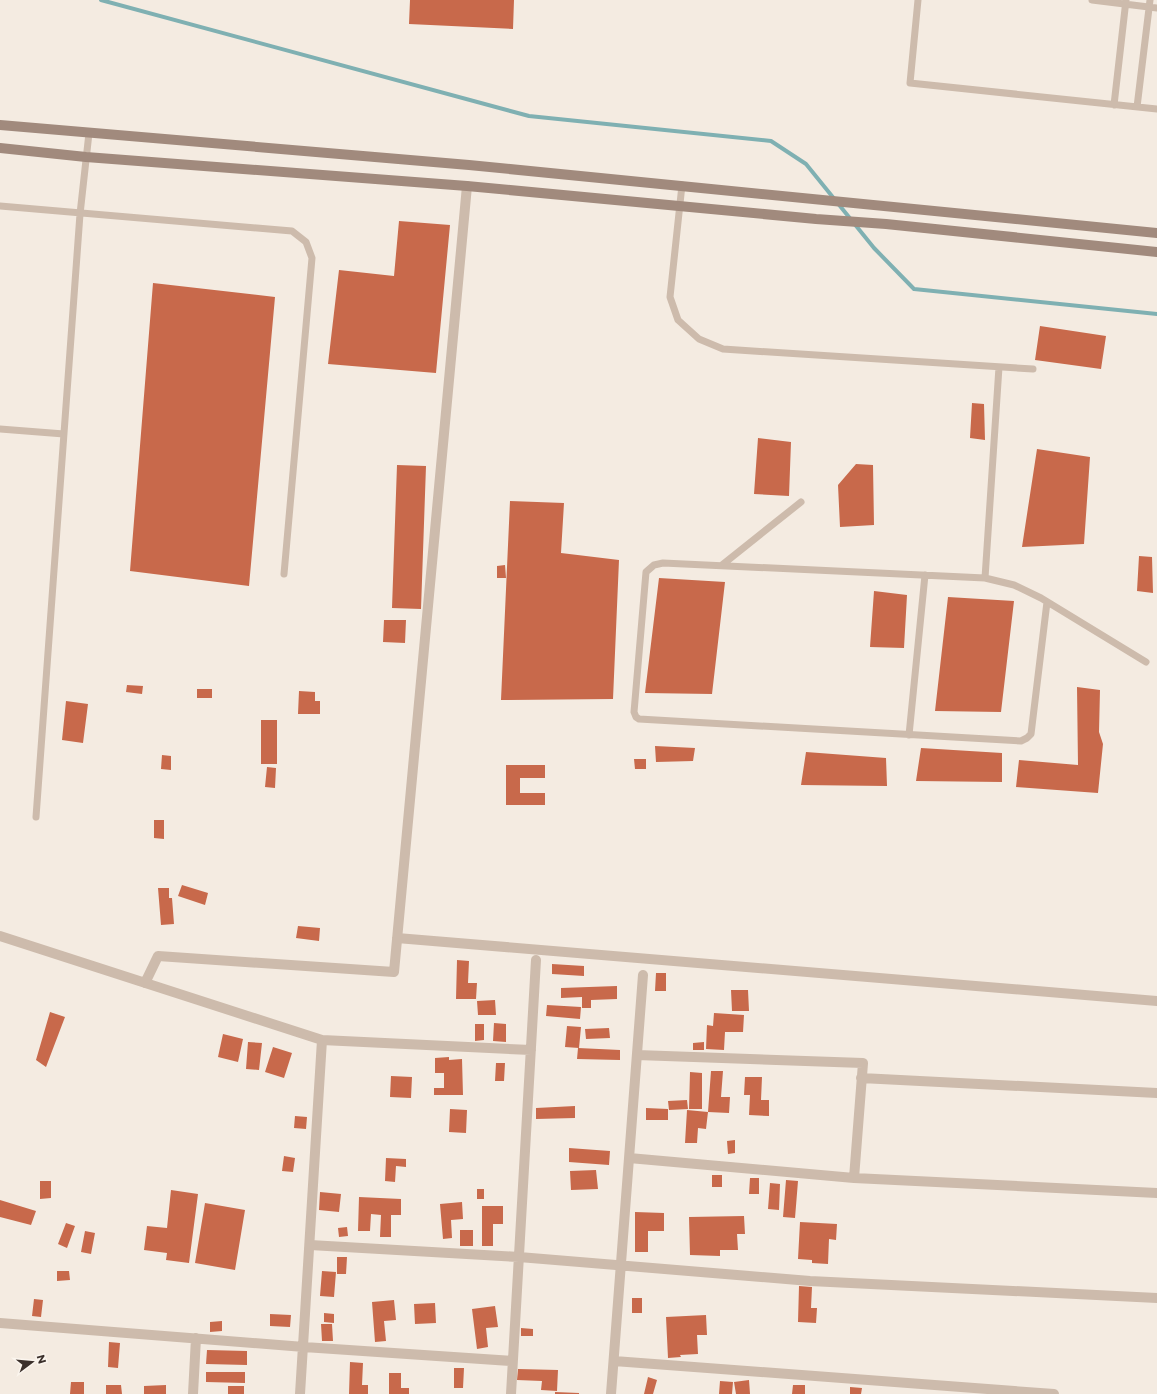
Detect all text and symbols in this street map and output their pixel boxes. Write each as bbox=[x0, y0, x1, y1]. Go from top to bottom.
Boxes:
north arrow bbox=[12, 1342, 52, 1382]
text: N bbox=[34, 1353, 50, 1365]

